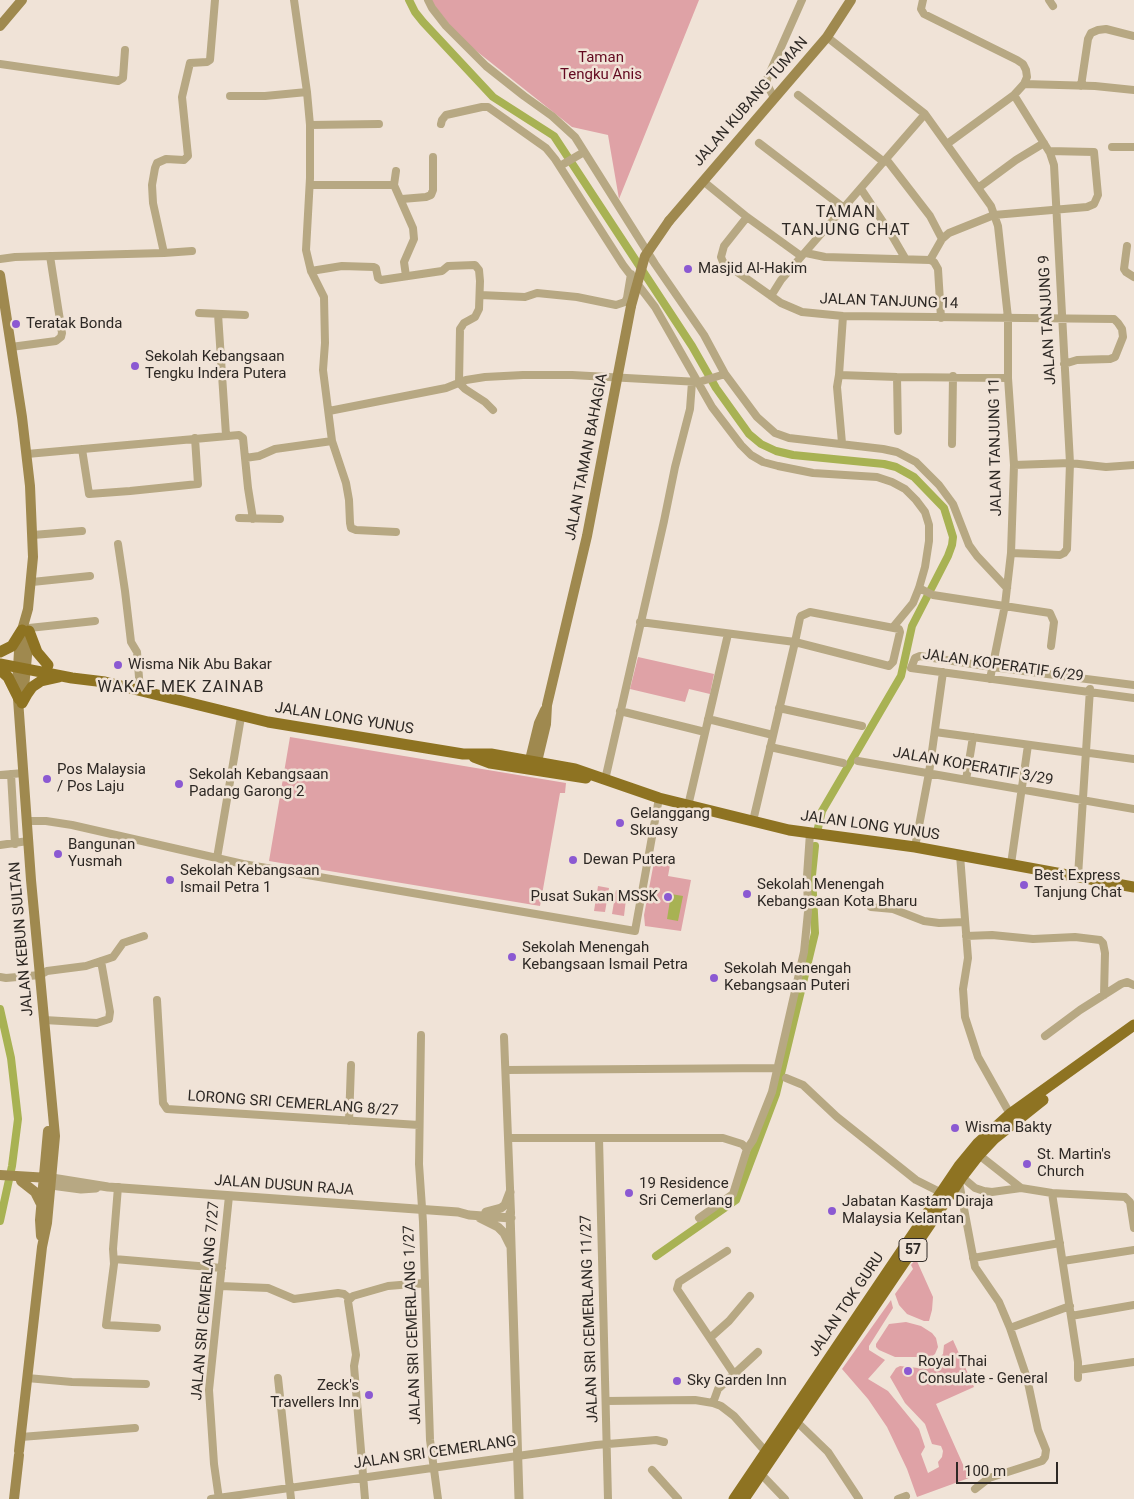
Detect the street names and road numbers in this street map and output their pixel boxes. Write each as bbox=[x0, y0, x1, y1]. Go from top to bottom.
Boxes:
street label: JALAN KUBANG TUMAN bbox=[690, 34, 812, 170]
street label: JALAN TANJUNG 9 bbox=[1036, 254, 1060, 386]
street label: JALAN TANJUNG 14 bbox=[819, 291, 959, 313]
street label: JALAN TAMAN BAHAGIA bbox=[562, 372, 612, 542]
street label: JALAN TANJUNG 11 bbox=[986, 378, 1006, 516]
street label: JALAN KOPERATIF 6/29 bbox=[921, 646, 1085, 686]
street label: JALAN LONG YUNUS bbox=[273, 699, 415, 739]
street label: JALAN KOPERATIF 3/29 bbox=[891, 744, 1055, 790]
street label: JALAN LONG YUNUS bbox=[799, 807, 941, 845]
street label: JALAN KEBUN SULTAN bbox=[6, 861, 38, 1017]
street label: LORONG SRI CEMERLANG 8/27 bbox=[187, 1088, 399, 1120]
street label: JALAN DUSUN RAJA bbox=[214, 1172, 354, 1200]
street label: JALAN SRI CEMERLANG 7/27 bbox=[188, 1201, 224, 1401]
street label: JALAN SRI CEMERLANG 11/27 bbox=[577, 1215, 603, 1423]
street label: JALAN SRI CEMERLANG 1/27 bbox=[401, 1225, 425, 1425]
road number: 57 bbox=[899, 1238, 927, 1262]
street label: JALAN TOK GURU bbox=[806, 1250, 888, 1360]
street label: JALAN SRI CEMERLANG bbox=[352, 1433, 518, 1473]

